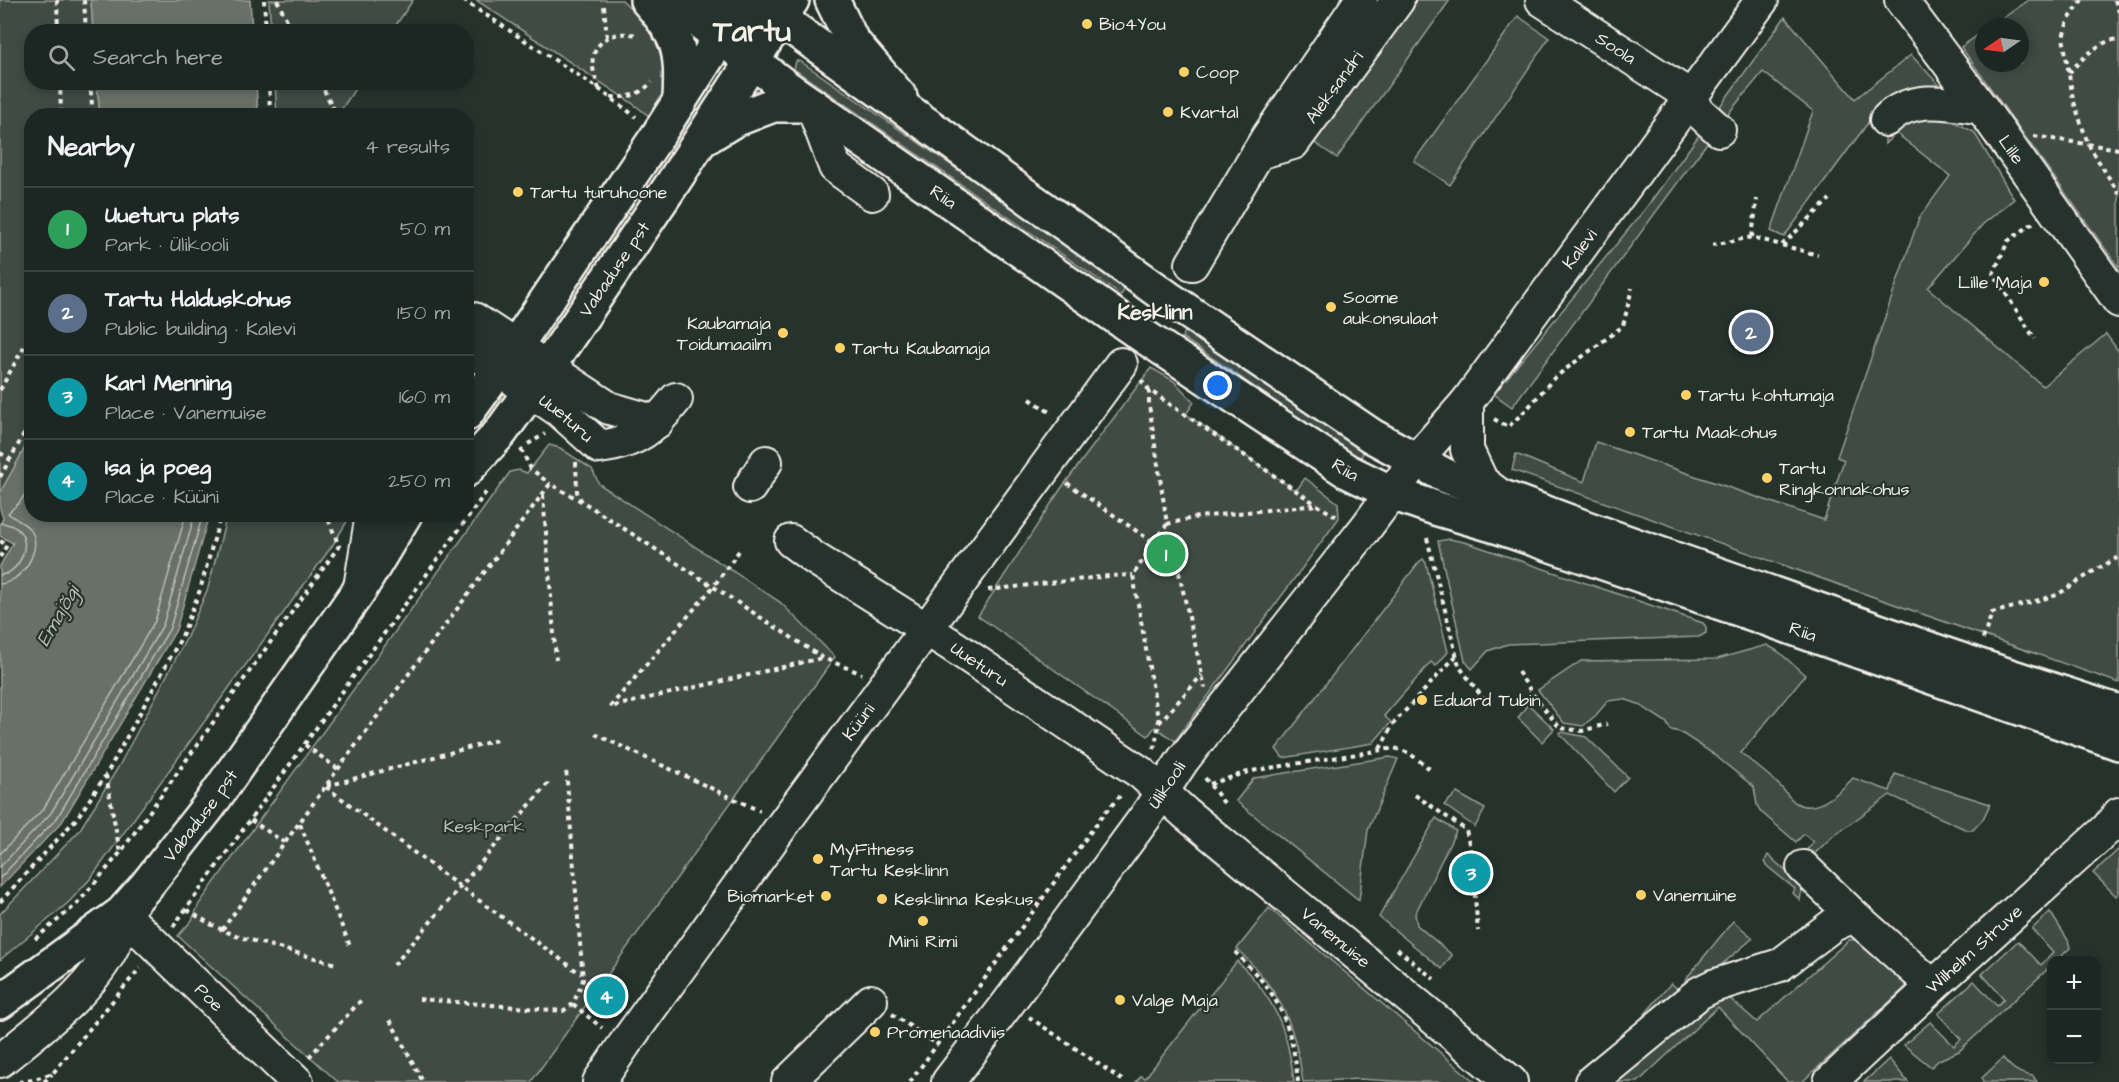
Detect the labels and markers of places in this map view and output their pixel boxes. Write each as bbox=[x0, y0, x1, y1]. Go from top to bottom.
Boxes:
place label: Bio4You bbox=[1099, 12, 1166, 37]
marker: Bio4You bbox=[1080, 17, 1094, 31]
place label: Coop bbox=[1196, 60, 1239, 85]
marker: Coop bbox=[1177, 65, 1191, 79]
place label: Kvartal bbox=[1180, 100, 1239, 125]
marker: Kvartal bbox=[1161, 105, 1175, 119]
place label: Tartu turuhoone bbox=[530, 180, 668, 205]
marker: Tartu turuhoone bbox=[511, 185, 525, 199]
place label: Lille Maja bbox=[1958, 270, 2032, 295]
marker: Lille Maja bbox=[2037, 275, 2051, 289]
place label: Soome aukonsulaat bbox=[1343, 285, 1439, 331]
marker: Soome aukonsulaat bbox=[1324, 300, 1338, 314]
pin: 2 bbox=[1732, 310, 1770, 354]
place label: Kaubamaja Toidumaailm bbox=[677, 311, 771, 357]
marker: Kaubamaja Toidumaailm bbox=[776, 326, 790, 340]
place label: Tartu Kaubamaja bbox=[852, 336, 990, 361]
marker: Tartu Kaubamaja bbox=[833, 341, 847, 355]
place label: Tartu kohtumaja bbox=[1698, 383, 1834, 408]
marker: Tartu kohtumaja bbox=[1679, 388, 1693, 402]
place label: Tartu Maakohus bbox=[1642, 420, 1777, 445]
marker: Tartu Maakohus bbox=[1623, 425, 1637, 439]
place label: Tartu Ringkonnakohus bbox=[1779, 456, 1909, 503]
marker: Tartu Ringkonnakohus bbox=[1760, 471, 1774, 485]
pin: 1 bbox=[1146, 532, 1186, 576]
place label: Eduard Tubin bbox=[1434, 688, 1541, 713]
marker: Eduard Tubin bbox=[1415, 693, 1429, 707]
place label: MyFitness Tartu Kesklinn bbox=[830, 837, 948, 883]
pin: 3 bbox=[1452, 850, 1490, 896]
marker: MyFitness Tartu Kesklinn bbox=[811, 852, 825, 866]
place label: Vanemuine bbox=[1653, 883, 1737, 908]
place label: Biomarket bbox=[727, 884, 815, 909]
place label: Kesklinna Keskus bbox=[894, 887, 1034, 912]
marker: Vanemuine bbox=[1634, 888, 1648, 902]
marker: Biomarket bbox=[819, 889, 833, 903]
marker: Kesklinna Keskus bbox=[875, 892, 889, 906]
marker: Mini Rimi bbox=[916, 914, 930, 928]
place label: Mini Rimi bbox=[889, 929, 958, 954]
pin: 4 bbox=[586, 974, 626, 1018]
place label: Valge Maja bbox=[1132, 988, 1218, 1014]
marker: Valge Maja bbox=[1113, 993, 1127, 1007]
place label: Promenaadiviis bbox=[887, 1020, 1005, 1045]
marker: Promenaadiviis bbox=[868, 1025, 882, 1039]

